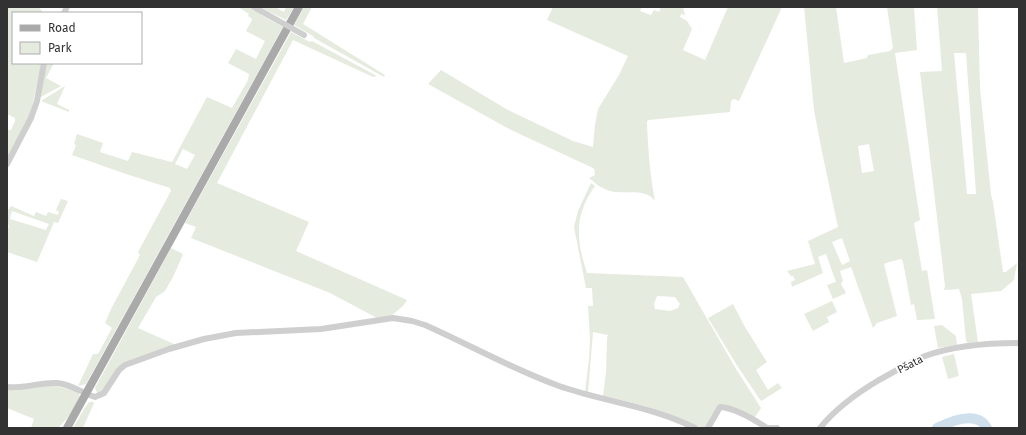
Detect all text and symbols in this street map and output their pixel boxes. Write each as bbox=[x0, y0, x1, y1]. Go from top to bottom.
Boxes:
legend bbox=[12, 12, 142, 64]
text: Road bbox=[48, 21, 76, 35]
text: Park bbox=[48, 41, 72, 55]
street label: Pšata bbox=[895, 353, 925, 376]

